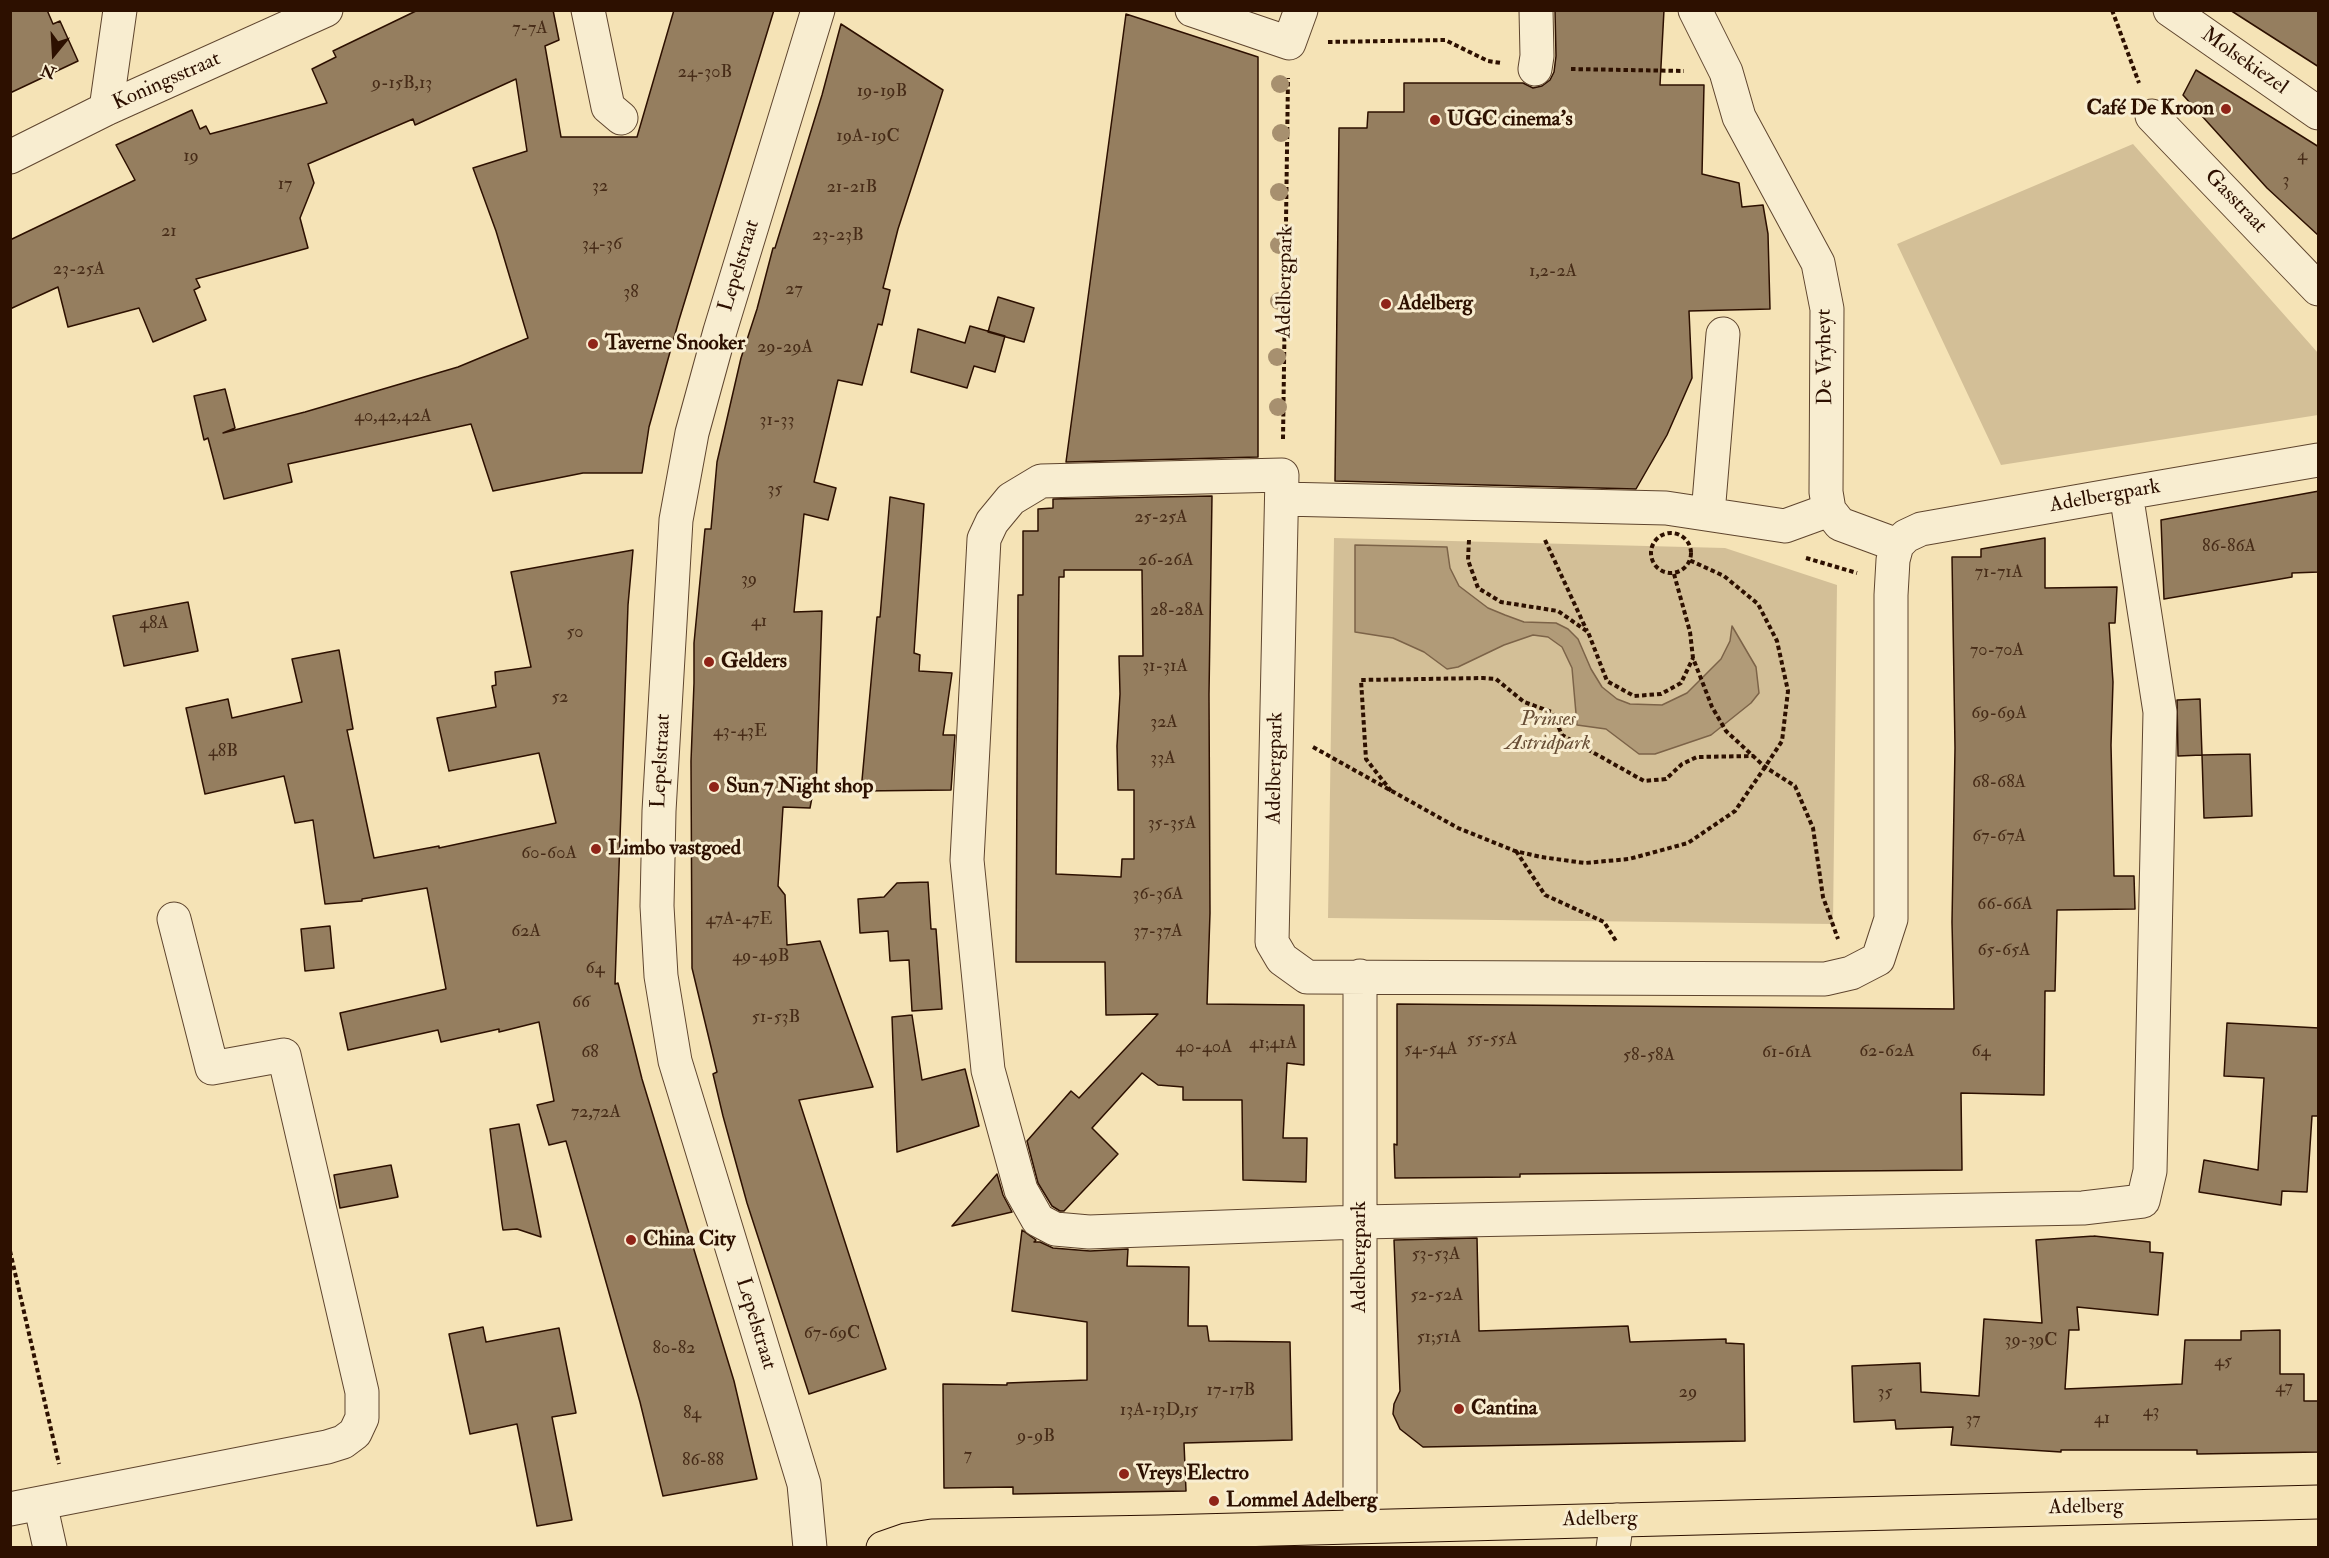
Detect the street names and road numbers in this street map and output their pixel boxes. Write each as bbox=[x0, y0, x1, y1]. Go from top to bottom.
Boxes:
street label: Molsekiezel bbox=[2196, 23, 2292, 101]
street label: Koningsstraat bbox=[109, 47, 225, 117]
street label: Gasstraat bbox=[2198, 165, 2272, 239]
street label: Lepelstraat bbox=[714, 217, 766, 315]
street label: Adelbergpark bbox=[1272, 226, 1300, 338]
street label: De Vryheyt bbox=[1813, 309, 1839, 405]
street label: Adelbergpark bbox=[2048, 475, 2162, 519]
street label: Adelbergpark bbox=[1262, 712, 1290, 824]
street label: Lepelstraat bbox=[647, 713, 677, 809]
street label: Adelbergpark bbox=[1347, 1201, 1373, 1313]
street label: Lepelstraat bbox=[729, 1275, 781, 1373]
street label: Adelberg bbox=[2048, 1495, 2124, 1521]
street label: Adelberg bbox=[1562, 1507, 1638, 1533]

